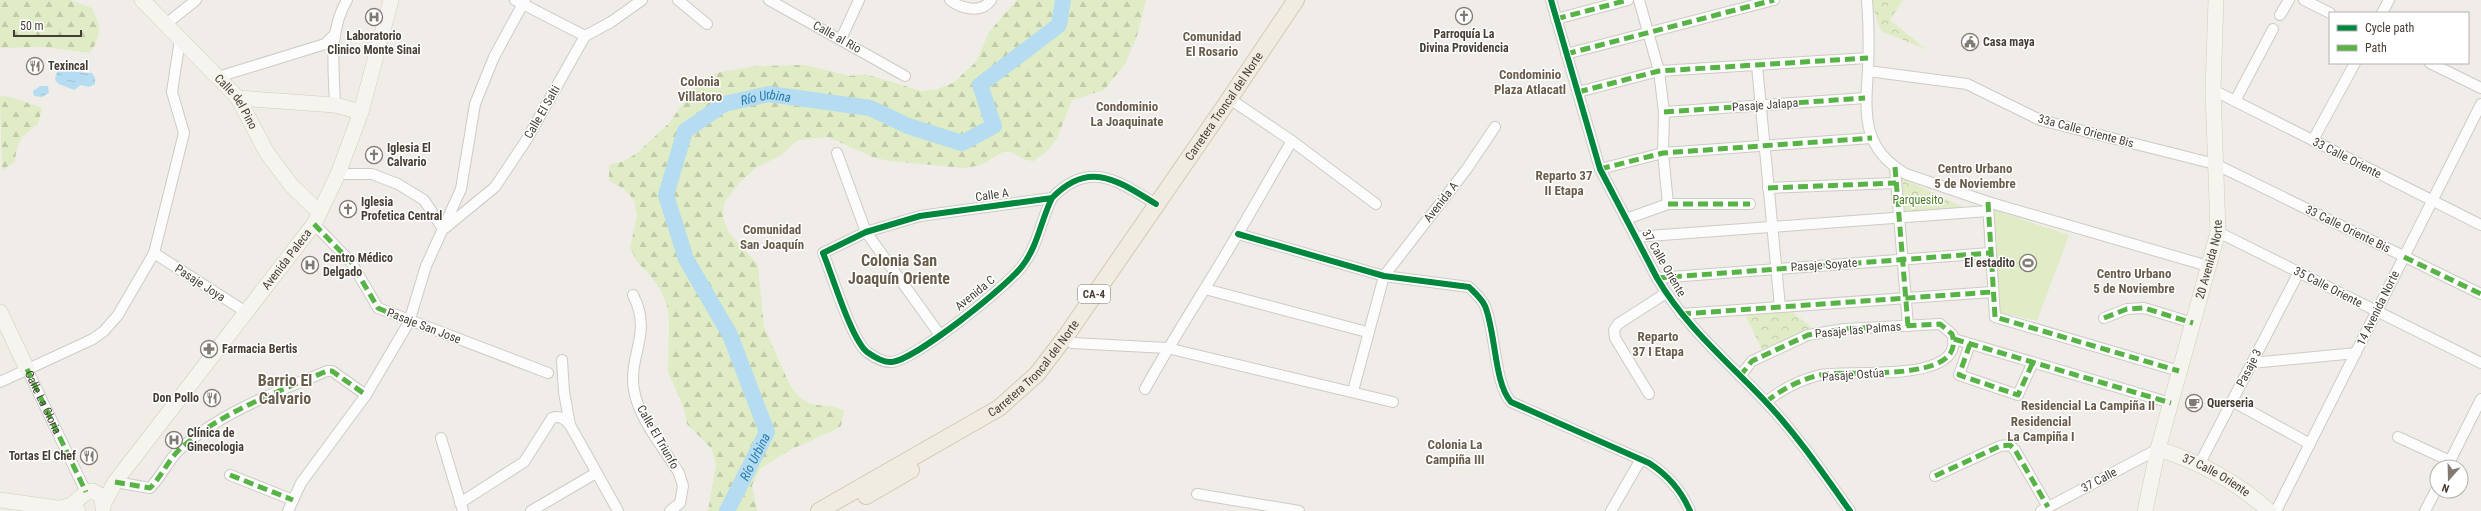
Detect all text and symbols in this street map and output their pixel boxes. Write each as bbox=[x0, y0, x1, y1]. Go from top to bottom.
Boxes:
church icon: Parroquía La Divina Providencia bbox=[1454, 6, 1474, 26]
hospital icon: Laboratorio Clinico Monte Sinai bbox=[364, 7, 384, 27]
scale bar bbox=[14, 12, 81, 38]
legend bbox=[2329, 12, 2469, 64]
street label: Calle al Rio bbox=[810, 18, 864, 56]
text: 50 m bbox=[20, 19, 44, 33]
text: Cycle path bbox=[2365, 21, 2415, 35]
place label: Parroquía La Divina Providencia bbox=[1419, 27, 1509, 55]
place label: Laboratorio Clinico Monte Sinai bbox=[327, 29, 421, 57]
district label: Comunidad El Rosario bbox=[1183, 29, 1241, 59]
public building icon: Casa maya bbox=[1960, 32, 1980, 52]
place label: Casa maya bbox=[1983, 35, 2035, 49]
text: Path bbox=[2365, 41, 2387, 55]
street label: Carretera Troncal del Norte bbox=[1182, 49, 1266, 163]
restaurant icon: Texincal bbox=[25, 56, 45, 76]
place label: Texincal bbox=[48, 59, 88, 73]
district label: Condominio Plaza Atlacatl bbox=[1494, 67, 1566, 97]
street label: Calle del Pino bbox=[212, 71, 260, 132]
district label: Colonia Villatoro bbox=[678, 74, 723, 104]
street label: Calle El Salti bbox=[521, 83, 563, 141]
water label: Río Urbina bbox=[739, 87, 792, 108]
street label: Pasaje Jalapa bbox=[1731, 96, 1799, 114]
district label: Condominio La Joaquinate bbox=[1090, 99, 1164, 129]
street label: 33a Calle Oriente Bis bbox=[2037, 111, 2135, 151]
street label: 33 Calle Oriente bbox=[2310, 135, 2384, 181]
place label: Iglesia El Calvario bbox=[387, 141, 431, 169]
church icon: Iglesia El Calvario bbox=[364, 145, 384, 165]
district label: Centro Urbano 5 de Noviembre bbox=[1934, 161, 2016, 191]
district label: Reparto 37 II Etapa bbox=[1536, 168, 1593, 198]
street label: Avenida A bbox=[1421, 179, 1461, 225]
street label: Calle A bbox=[975, 186, 1010, 204]
park label: Parquesito bbox=[1893, 193, 1944, 207]
place label: Iglesia Profetica Central bbox=[361, 195, 442, 223]
church icon: Iglesia Profetica Central bbox=[338, 199, 358, 219]
street label: 33 Calle Oriente Bis bbox=[2303, 202, 2393, 256]
street label: 20 Avenida Norte bbox=[2193, 219, 2225, 301]
district label: Comunidad San Joaquín bbox=[740, 222, 804, 252]
street label: Avenida Paleca bbox=[259, 226, 315, 292]
street label: 37 Calle Oriente bbox=[1639, 227, 1689, 299]
place label: Centro Médico Delgado bbox=[323, 251, 393, 279]
district label: Colonia San Joaquín Oriente bbox=[848, 251, 950, 288]
sports icon: El estadito bbox=[2018, 253, 2038, 273]
hospital icon: Centro Médico Delgado bbox=[300, 255, 320, 275]
street label: Pasaje Soyate bbox=[1790, 256, 1858, 274]
place label: El estadito bbox=[1964, 256, 2015, 270]
street label: Pasaje Joya bbox=[172, 262, 228, 305]
street label: 35 Calle Oriente bbox=[2291, 264, 2365, 310]
district label: Centro Urbano 5 de Noviembre bbox=[2093, 266, 2175, 296]
street label: 14 Avenida Norte bbox=[2354, 268, 2402, 348]
street label: Avenida C bbox=[952, 273, 998, 313]
road number: CA-4 bbox=[1078, 285, 1110, 303]
street label: Pasaje San Jose bbox=[385, 305, 463, 347]
street label: Carretera Troncal del Norte bbox=[986, 317, 1082, 420]
street label: Pasaje las Palmas bbox=[1814, 319, 1902, 341]
district label: Reparto 37 I Etapa bbox=[1632, 329, 1684, 359]
pharmacy icon: Farmacia Bertis bbox=[199, 339, 219, 359]
place label: Farmacia Bertis bbox=[222, 342, 298, 356]
street label: Pasaje 3 bbox=[2234, 347, 2264, 389]
street label: Pasaje Ostúa bbox=[1821, 366, 1885, 384]
street label: Calle La Gloria bbox=[22, 368, 64, 437]
district label: Barrio El Calvario bbox=[258, 371, 312, 408]
restaurant icon: Don Pollo bbox=[202, 388, 222, 408]
place label: Don Pollo bbox=[153, 391, 199, 405]
cafe icon: Querseria bbox=[2184, 393, 2204, 413]
place label: Querseria bbox=[2207, 396, 2254, 410]
district label: Residencial La Campiña II bbox=[2021, 398, 2155, 413]
street label: Calle El Triunfo bbox=[634, 403, 682, 471]
district label: Residencial La Campiña I bbox=[2007, 414, 2075, 444]
place label: Clínica de Ginecologia bbox=[187, 426, 244, 454]
hospital icon: Clínica de Ginecologia bbox=[164, 430, 184, 450]
water label: Río Urbina bbox=[737, 431, 773, 483]
district label: Colonia La Campiña III bbox=[1426, 437, 1484, 467]
restaurant icon: Tortas El Chef bbox=[79, 446, 99, 466]
place label: Tortas El Chef bbox=[9, 449, 76, 463]
street label: 37 Calle Oriente bbox=[2180, 451, 2253, 500]
north arrow bbox=[2429, 459, 2469, 499]
street label: 37 Calle bbox=[2079, 465, 2120, 495]
text: N bbox=[2440, 481, 2451, 495]

